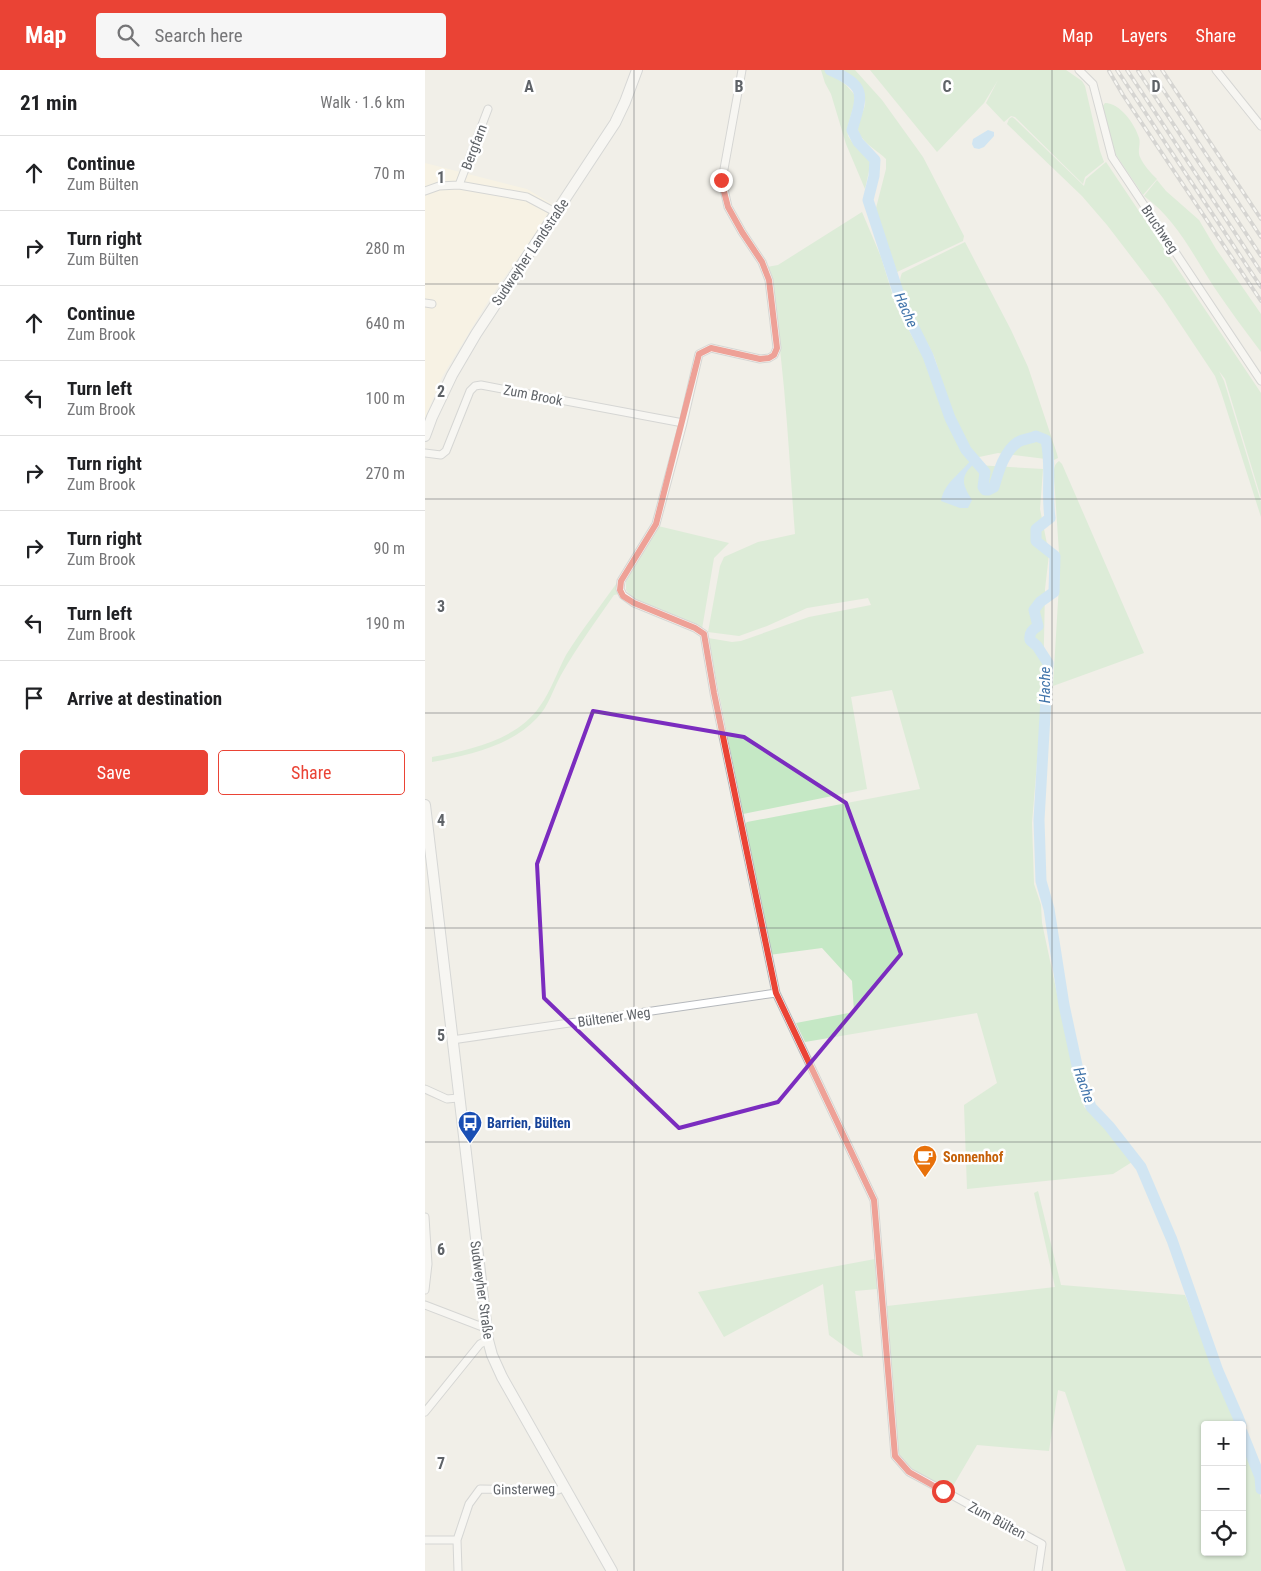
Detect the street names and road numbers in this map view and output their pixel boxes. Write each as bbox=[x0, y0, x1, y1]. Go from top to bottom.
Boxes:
street label: Bergfarn bbox=[458, 122, 490, 172]
street label: Sudweyher Landstraße bbox=[488, 195, 572, 308]
street label: Bruchweg bbox=[1138, 202, 1182, 256]
street label: Zum Brook bbox=[502, 381, 565, 409]
street label: Bültener Weg bbox=[577, 1004, 651, 1030]
street label: Sudweyher Straße bbox=[467, 1240, 497, 1341]
street label: Ginsterweg bbox=[493, 1480, 555, 1498]
street label: Zum Bülten bbox=[966, 1498, 1028, 1542]

